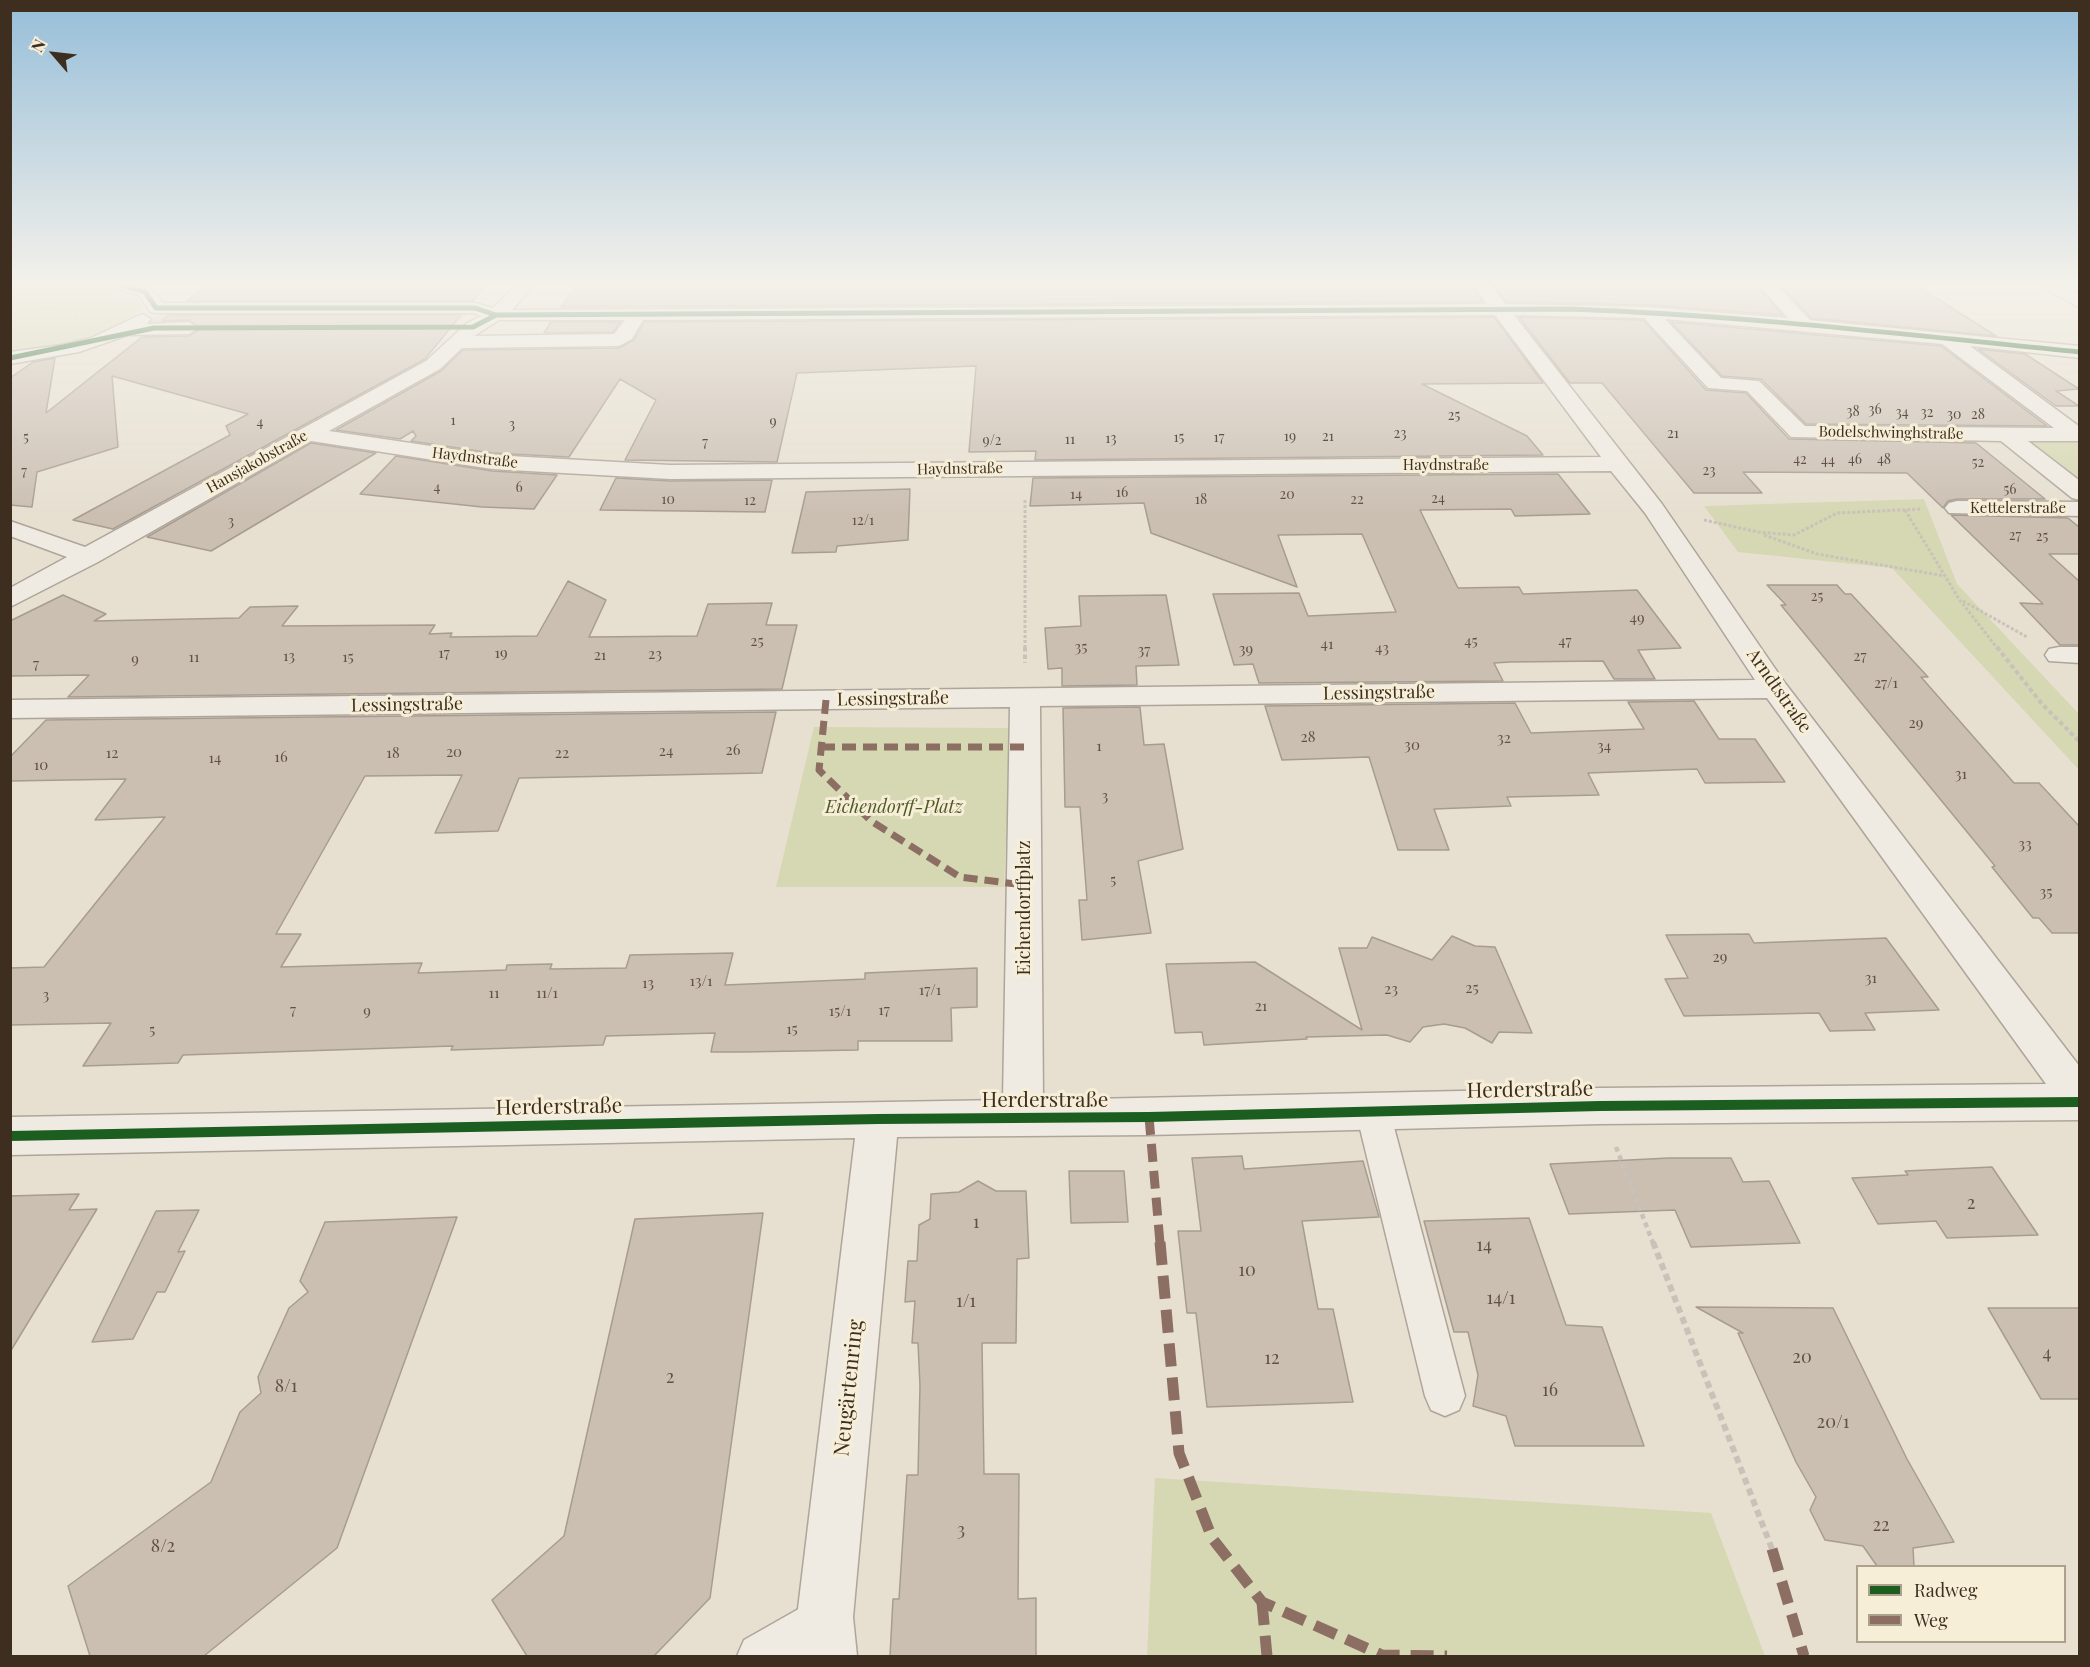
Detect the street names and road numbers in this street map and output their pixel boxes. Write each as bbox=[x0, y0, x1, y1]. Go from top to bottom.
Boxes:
street label: Bodelschwinghstraße bbox=[1818, 423, 1964, 443]
street label: Hansjakobstraße bbox=[203, 427, 311, 497]
street label: Haydnstraße bbox=[431, 444, 519, 472]
street label: Haydnstraße bbox=[1403, 456, 1489, 474]
street label: Haydnstraße bbox=[917, 459, 1003, 479]
street label: Kettelerstraße bbox=[1970, 499, 2066, 517]
street label: Arndtstraße bbox=[1742, 645, 1816, 737]
street label: Lessingstraße bbox=[1323, 681, 1435, 705]
street label: Lessingstraße bbox=[837, 687, 949, 711]
street label: Lessingstraße bbox=[351, 693, 463, 717]
street label: Eichendorffplatz bbox=[1013, 841, 1035, 975]
street label: Herderstraße bbox=[1466, 1076, 1594, 1104]
street label: Herderstraße bbox=[982, 1087, 1108, 1113]
street label: Herderstraße bbox=[495, 1093, 623, 1121]
street label: Neugärtenring bbox=[829, 1318, 869, 1458]

